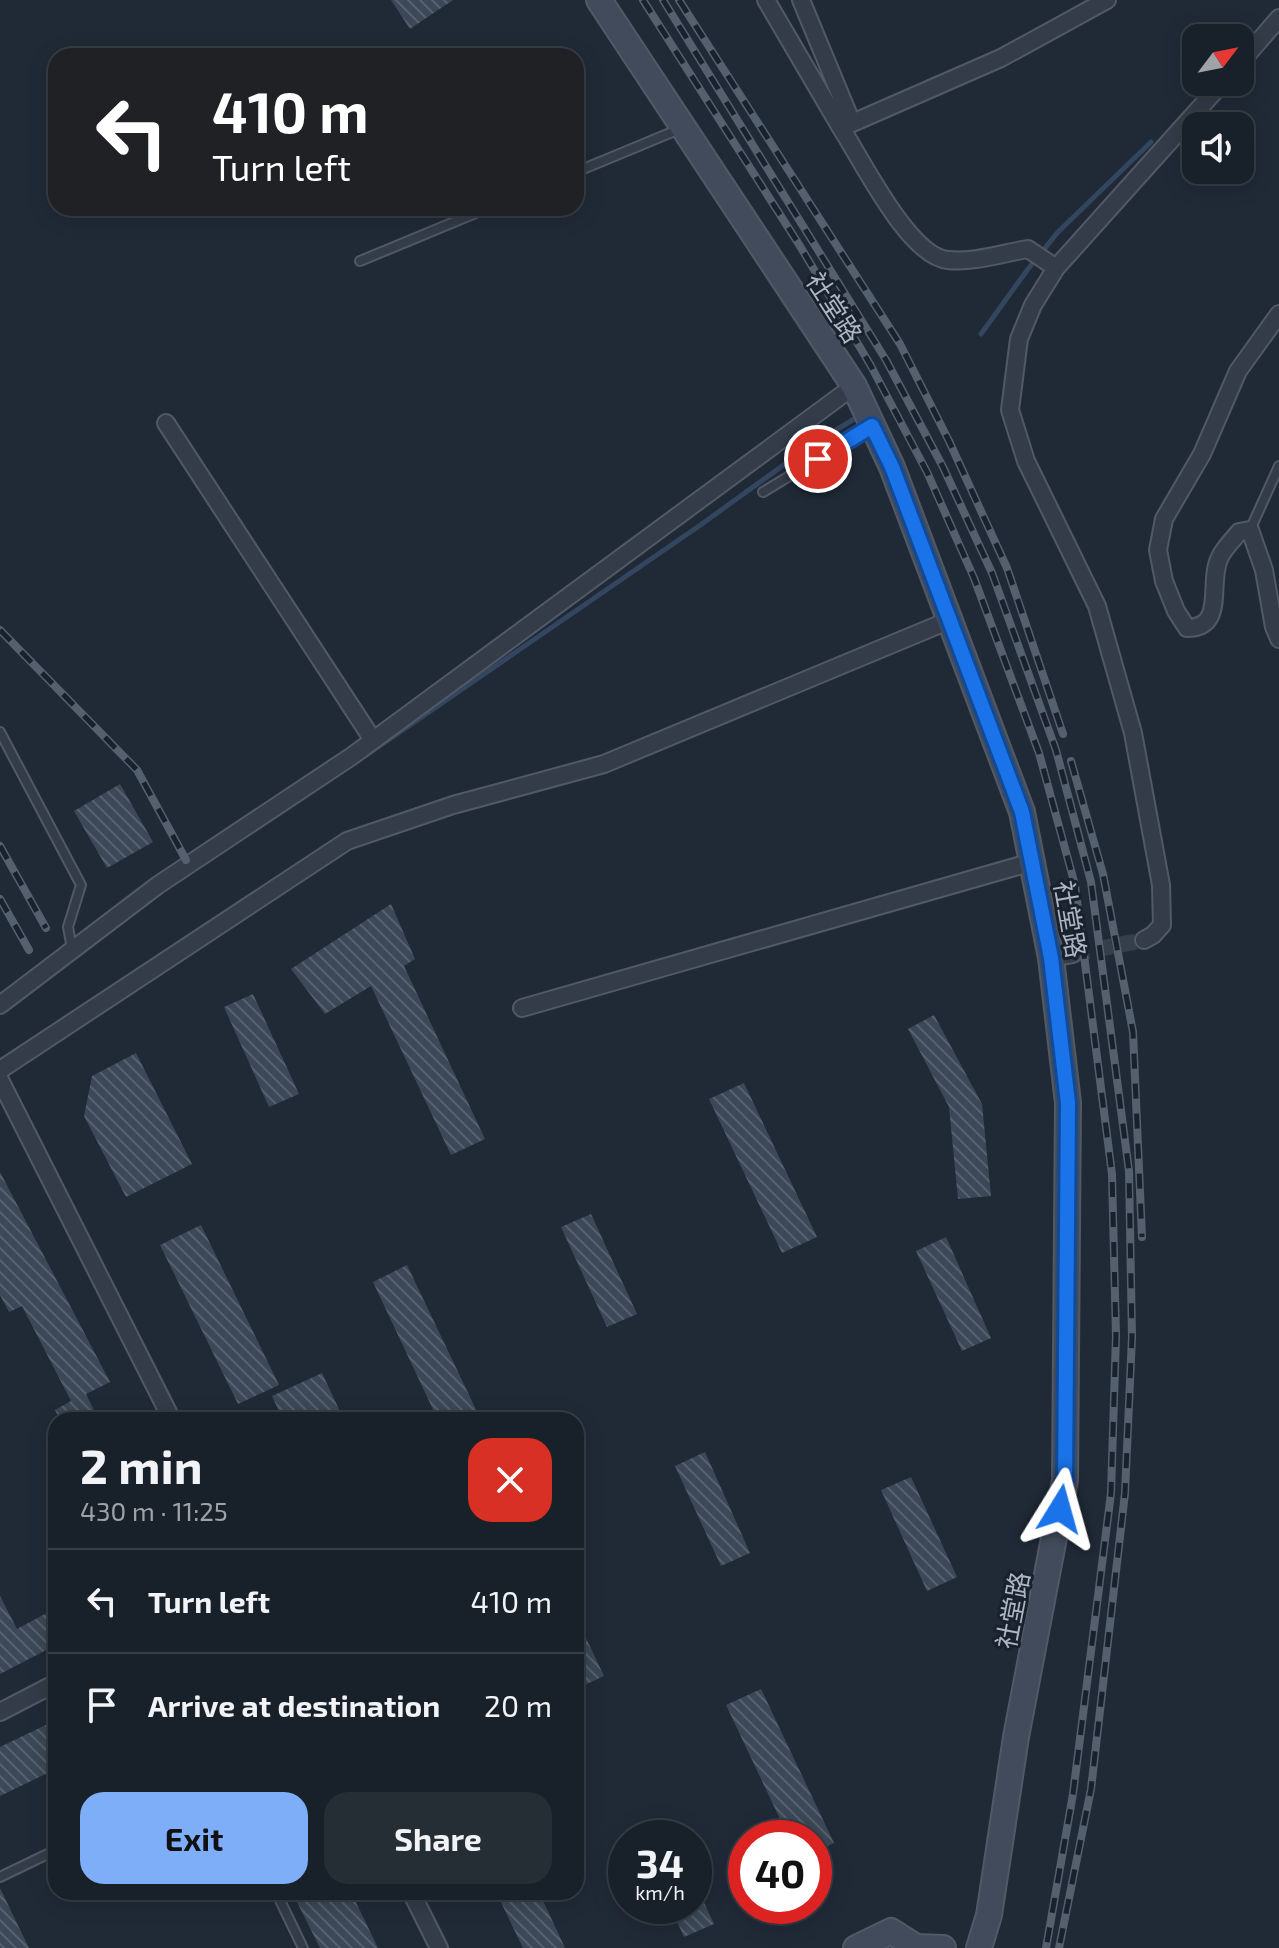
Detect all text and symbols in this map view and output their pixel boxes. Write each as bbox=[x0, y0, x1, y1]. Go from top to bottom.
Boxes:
north arrow bbox=[1182, 24, 1254, 96]
map controls bbox=[1182, 24, 1254, 184]
text: 410 m bbox=[212, 77, 369, 144]
icon: left bbox=[80, 80, 184, 184]
button: sound bbox=[1182, 112, 1254, 184]
text: Turn left bbox=[212, 145, 351, 188]
street label: 社堂路 bbox=[801, 266, 869, 348]
pin bbox=[784, 425, 852, 493]
icon: arrive bbox=[796, 437, 840, 481]
street label: 社堂路 bbox=[1049, 878, 1093, 960]
text: 2 min bbox=[80, 1436, 203, 1494]
button: close bbox=[468, 1438, 552, 1522]
position arrow bbox=[1018, 1467, 1102, 1551]
text: 430 m · 11:25 bbox=[80, 1495, 228, 1526]
street label: 社堂路 bbox=[989, 1569, 1035, 1651]
icon: left bbox=[80, 1579, 124, 1623]
text: Turn left bbox=[148, 1583, 270, 1619]
text: 410 m bbox=[471, 1583, 552, 1619]
icon: arrive bbox=[80, 1683, 124, 1727]
text: Arrive at destination bbox=[148, 1687, 440, 1723]
text: 20 m bbox=[484, 1687, 552, 1723]
button: Exit bbox=[80, 1792, 308, 1884]
button: Share bbox=[324, 1792, 552, 1884]
speed limit sign: 40 bbox=[728, 1820, 832, 1924]
text: 34 bbox=[636, 1838, 684, 1886]
text: km/h bbox=[635, 1880, 685, 1904]

